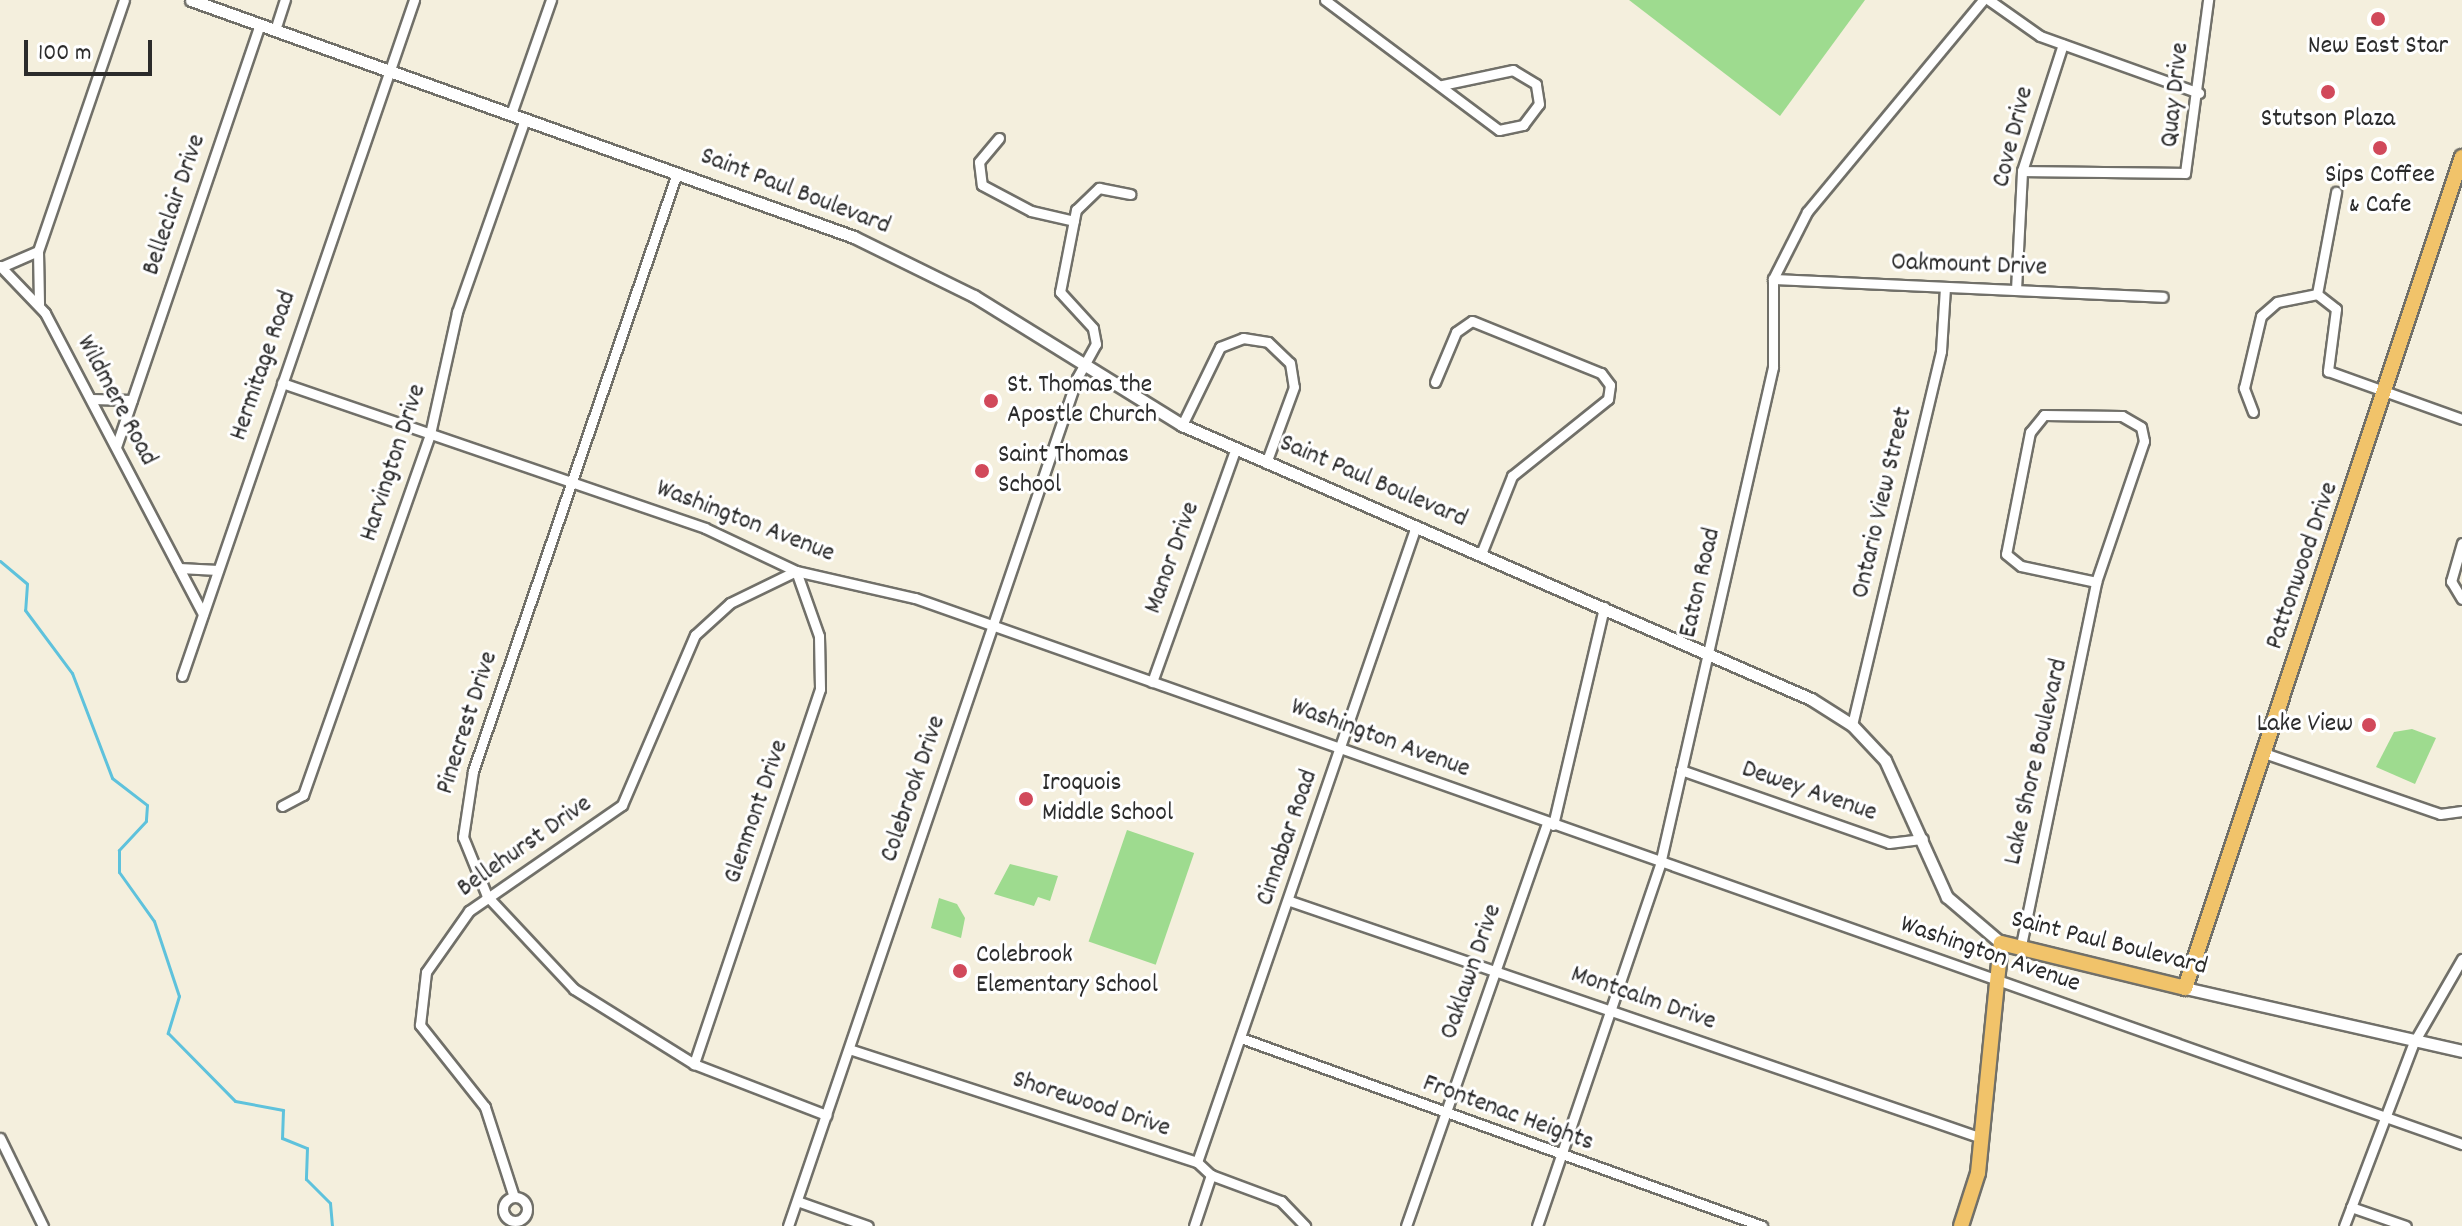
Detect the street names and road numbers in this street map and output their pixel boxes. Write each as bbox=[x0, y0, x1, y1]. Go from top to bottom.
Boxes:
street label: Quay Drive bbox=[2155, 41, 2197, 149]
street label: Cove Drive bbox=[1986, 83, 2042, 191]
street label: Belleclair Drive bbox=[136, 130, 214, 280]
street label: Saint Paul Boulevard bbox=[696, 141, 894, 243]
street label: Oakmount Drive bbox=[1890, 248, 2048, 284]
street label: Hermitage Road bbox=[224, 287, 304, 445]
street label: Wildmere Road bbox=[69, 331, 163, 471]
street label: Harvington Drive bbox=[354, 380, 434, 546]
street label: Ontario View Street bbox=[1846, 404, 1920, 602]
street label: Saint Paul Boulevard bbox=[1274, 428, 1472, 536]
street label: Washington Avenue bbox=[651, 474, 839, 570]
street label: Pattonwood Drive bbox=[2260, 478, 2346, 654]
street label: Manor Drive bbox=[1138, 498, 1208, 618]
street label: Eaton Road bbox=[1673, 525, 1729, 641]
street label: Pinecrest Drive bbox=[430, 648, 506, 798]
street label: Lake Shore Boulevard bbox=[1998, 656, 2076, 868]
street label: Washington Avenue bbox=[1286, 692, 1474, 786]
street label: Colebrook Drive bbox=[874, 712, 954, 866]
street label: Glenmont Drive bbox=[718, 736, 796, 888]
street label: Dewey Avenue bbox=[1737, 754, 1881, 830]
street label: Cinnabar Road bbox=[1250, 766, 1326, 910]
street label: Bellehurst Drive bbox=[452, 789, 598, 905]
street label: Oaklawn Drive bbox=[1434, 900, 1510, 1044]
street label: Saint Paul Boulevard bbox=[2008, 905, 2210, 983]
street label: Washington Avenue bbox=[1896, 910, 2084, 1000]
street label: Montcalm Drive bbox=[1566, 960, 1720, 1038]
street label: Shorewood Drive bbox=[1008, 1065, 1174, 1145]
street label: Frontenac Heights bbox=[1418, 1069, 1598, 1159]

